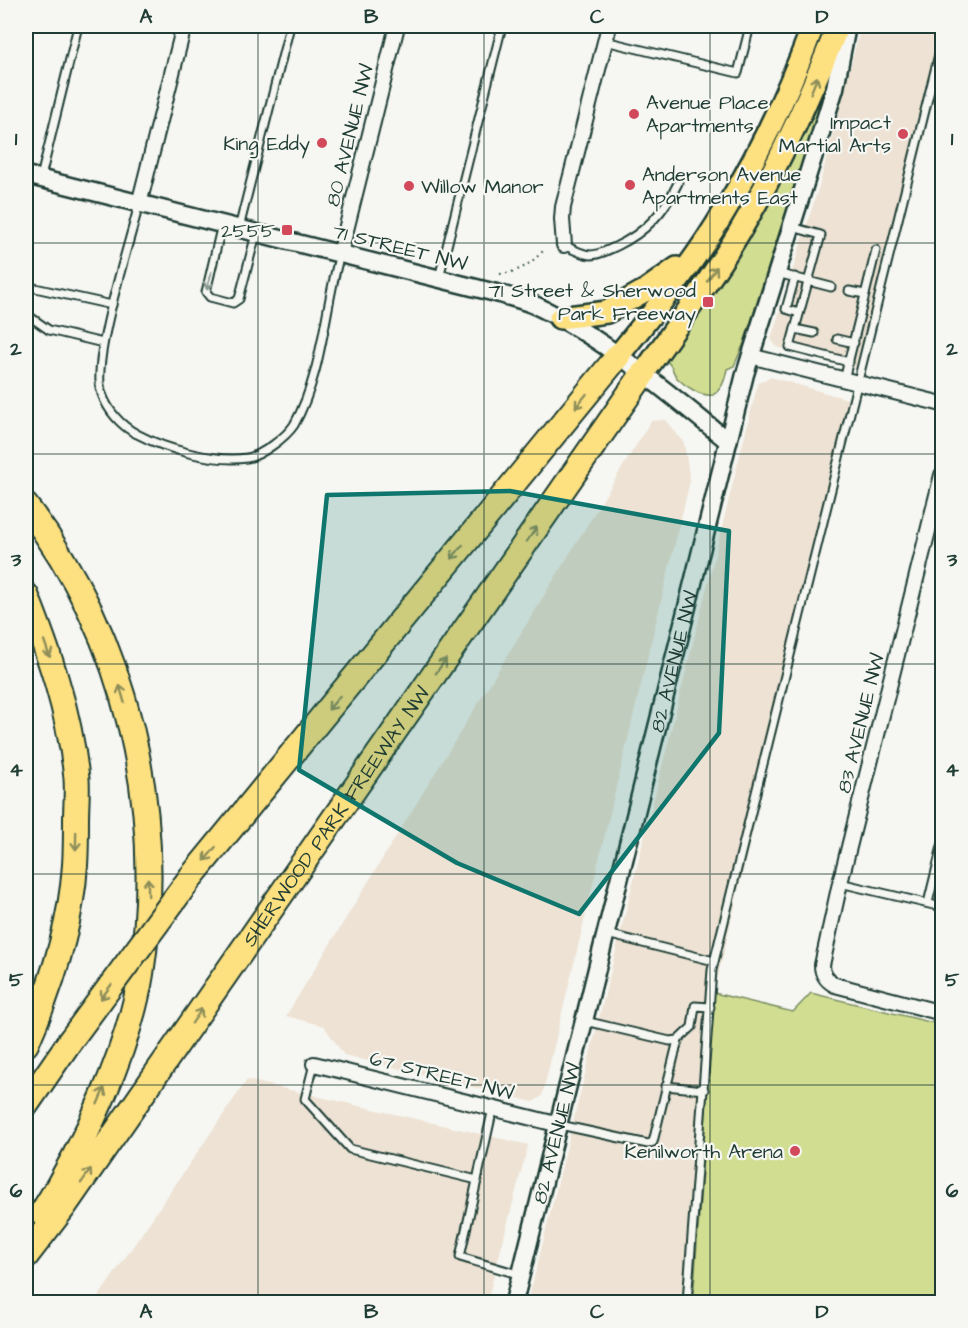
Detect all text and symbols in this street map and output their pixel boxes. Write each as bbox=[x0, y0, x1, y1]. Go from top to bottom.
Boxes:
text: A bbox=[140, 3, 153, 31]
text: B bbox=[364, 3, 379, 31]
text: C bbox=[590, 3, 605, 31]
text: D bbox=[816, 3, 829, 31]
street label: 80 AVENUE NW bbox=[319, 61, 381, 209]
one-way arrow bbox=[810, 76, 821, 94]
place label: Avenue Place Apartments bbox=[646, 89, 769, 140]
marker: Avenue Place Apartments bbox=[627, 107, 641, 121]
place label: Impact Martial Arts bbox=[779, 109, 891, 160]
text: 1 bbox=[15, 125, 18, 153]
text: 1 bbox=[951, 125, 954, 153]
marker: Impact Martial Arts bbox=[896, 127, 910, 141]
place label: King Eddy bbox=[223, 130, 310, 159]
marker: King Eddy bbox=[315, 136, 329, 150]
place label: Anderson Avenue Apartments East bbox=[642, 161, 801, 212]
place label: Willow Manor bbox=[421, 173, 544, 201]
marker: Anderson Avenue Apartments East bbox=[623, 178, 637, 192]
marker: Willow Manor bbox=[402, 179, 416, 193]
place label: 2555 bbox=[221, 217, 275, 245]
street label: 71 STREET NW bbox=[329, 218, 470, 278]
marker: 2555 bbox=[280, 223, 294, 237]
one-way arrow bbox=[706, 266, 718, 283]
one-way arrow bbox=[202, 271, 214, 290]
place label: 71 Street & Sherwood Park Freeway bbox=[488, 277, 696, 329]
marker: 71 Street & Sherwood Park Freeway bbox=[701, 295, 715, 309]
text: 2 bbox=[9, 335, 22, 363]
text: 2 bbox=[945, 335, 958, 363]
one-way arrow bbox=[575, 393, 588, 409]
one-way arrow bbox=[527, 526, 539, 543]
one-way arrow bbox=[451, 544, 464, 560]
text: 3 bbox=[10, 546, 22, 574]
text: 3 bbox=[946, 546, 958, 574]
street label: 82 AVENUE NW bbox=[643, 588, 705, 735]
one-way arrow bbox=[42, 639, 53, 658]
street label: 83 AVENUE NW bbox=[830, 650, 892, 796]
one-way arrow bbox=[435, 658, 447, 675]
street label: SHERWOOD PARK FREEWAY NW bbox=[236, 681, 437, 952]
one-way arrow bbox=[116, 685, 127, 704]
one-way arrow bbox=[327, 695, 340, 711]
text: 4 bbox=[9, 756, 23, 784]
text: 4 bbox=[945, 756, 959, 784]
one-way arrow bbox=[70, 830, 81, 850]
one-way arrow bbox=[203, 846, 217, 861]
one-way arrow bbox=[142, 877, 154, 897]
text: 5 bbox=[9, 966, 24, 994]
text: 5 bbox=[945, 966, 960, 994]
one-way arrow bbox=[100, 983, 113, 999]
one-way arrow bbox=[191, 1008, 203, 1024]
street label: 67 STREET NW bbox=[367, 1044, 517, 1107]
street label: 82 AVENUE NW bbox=[526, 1060, 588, 1207]
one-way arrow bbox=[97, 1087, 108, 1105]
place label: Kenilworth Arena bbox=[625, 1138, 783, 1166]
marker: Kenilworth Arena bbox=[788, 1144, 802, 1158]
one-way arrow bbox=[80, 1168, 92, 1184]
text: 6 bbox=[10, 1177, 23, 1205]
text: 6 bbox=[946, 1177, 959, 1205]
text: A bbox=[140, 1298, 153, 1326]
text: B bbox=[364, 1298, 379, 1326]
text: C bbox=[590, 1298, 605, 1326]
text: D bbox=[816, 1298, 829, 1326]

